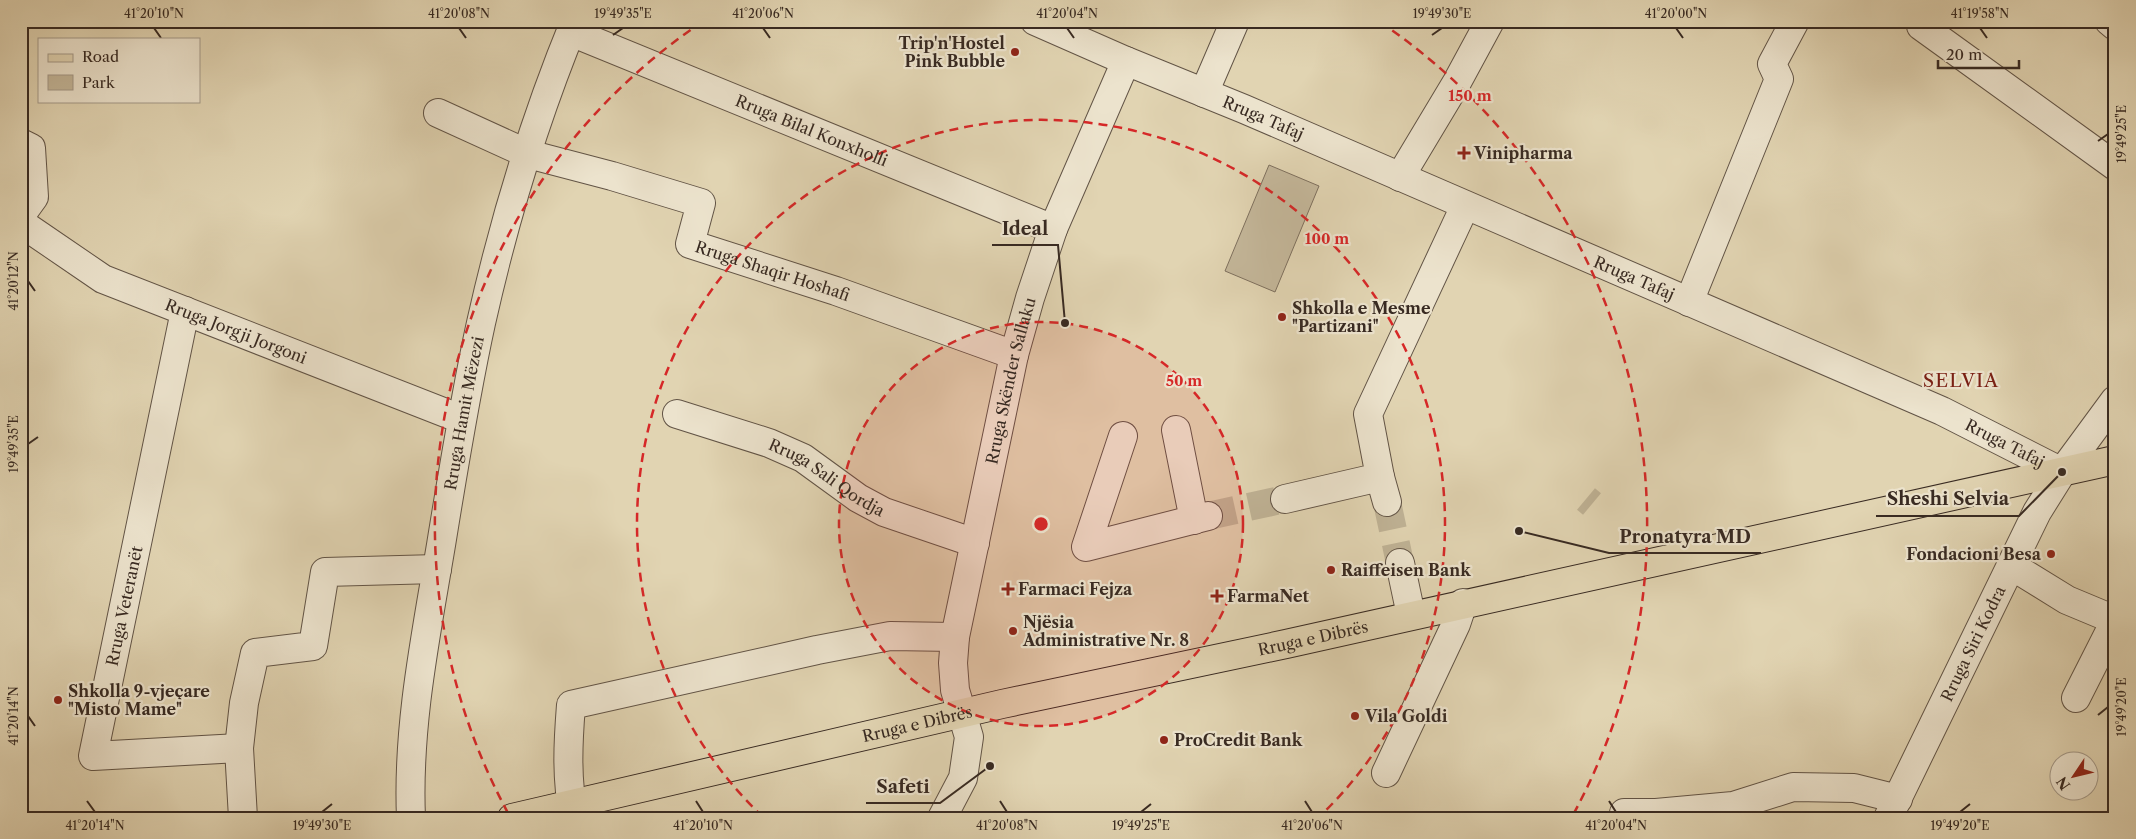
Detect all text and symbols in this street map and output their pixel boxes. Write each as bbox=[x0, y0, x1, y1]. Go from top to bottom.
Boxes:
text: 41°20'10"N bbox=[124, 6, 184, 21]
text: 41°20'08"N bbox=[428, 6, 490, 21]
text: 19°49'35"E bbox=[594, 6, 652, 21]
text: 41°20'06"N bbox=[732, 6, 794, 21]
text: 41°20'04"N bbox=[1036, 6, 1098, 21]
text: 19°49'30"E bbox=[1413, 6, 1471, 21]
text: 41°20'00"N bbox=[1645, 6, 1707, 21]
text: 41°19'58"N bbox=[1951, 6, 2009, 21]
place label: Trip'n'Hostel Pink Bubble bbox=[898, 33, 1005, 71]
legend bbox=[38, 38, 200, 102]
scale bar bbox=[1938, 38, 2020, 70]
text: 20 m bbox=[1946, 45, 1982, 64]
marker: Trip'n'Hostel Pink Bubble bbox=[1009, 46, 1021, 58]
text: Road bbox=[82, 47, 119, 66]
text: Park bbox=[82, 73, 116, 92]
text: 150 m bbox=[1448, 86, 1492, 105]
street label: Rruga Bilal Konxholli bbox=[733, 90, 891, 170]
street label: Rruga Tafaj bbox=[1220, 91, 1307, 144]
text: 19°49'25"E bbox=[2114, 105, 2129, 163]
place label: Vinipharma bbox=[1473, 143, 1573, 163]
marker: Vinipharma bbox=[1458, 147, 1470, 159]
callout: Ideal bbox=[992, 212, 1058, 245]
text: Ideal bbox=[1002, 218, 1048, 240]
text: 100 m bbox=[1305, 229, 1349, 248]
street label: Rruga Shaqir Hoshafi bbox=[693, 236, 853, 305]
text: 41°20'12"N bbox=[6, 251, 21, 311]
street label: Rruga Tafaj bbox=[1591, 252, 1678, 304]
street label: Rruga Jorgji Jorgoni bbox=[162, 294, 310, 368]
street label: Rruga Skënder Sallaku bbox=[981, 295, 1040, 466]
place label: Shkolla e Mesme "Partizani" bbox=[1292, 298, 1431, 336]
marker: Shkolla e Mesme "Partizani" bbox=[1276, 311, 1288, 323]
street label: Rruga Hamit Mëzezi bbox=[440, 334, 488, 492]
district label: SELVIA bbox=[1923, 369, 1999, 392]
text: 50 m bbox=[1166, 371, 1202, 390]
text: 19°49'35"E bbox=[6, 415, 21, 473]
street label: Rruga Tafaj bbox=[1962, 415, 2048, 472]
street label: Rruga Sali Qordja bbox=[766, 434, 889, 521]
callout: Sheshi Selvia bbox=[1876, 483, 2019, 516]
text: Sheshi Selvia bbox=[1887, 488, 2010, 510]
centre of rings bbox=[1032, 515, 1050, 533]
callout: Pronatyra MD bbox=[1609, 520, 1761, 553]
text: Pronatyra MD bbox=[1619, 526, 1751, 548]
street label: Rruga Veteranët bbox=[102, 544, 147, 668]
place label: Fondacioni Besa bbox=[1906, 544, 2042, 564]
marker: Fondacioni Besa bbox=[2045, 548, 2057, 560]
place label: Raiffeisen Bank bbox=[1341, 560, 1471, 580]
marker: Raiffeisen Bank bbox=[1325, 564, 1337, 576]
place label: Farmaci Fejza bbox=[1018, 579, 1133, 599]
street label: Rruga Siri Kodra bbox=[1936, 582, 2010, 705]
marker: Farmaci Fejza bbox=[1002, 583, 1014, 595]
place label: FarmaNet bbox=[1227, 586, 1310, 606]
marker: FarmaNet bbox=[1211, 590, 1223, 602]
place label: Njësia Administrative Nr. 8 bbox=[1022, 612, 1189, 650]
street label: Rruga e Dibrës bbox=[1256, 616, 1370, 660]
marker: Njësia Administrative Nr. 8 bbox=[1007, 625, 1019, 637]
text: 19°49'20"E bbox=[2114, 677, 2129, 737]
place label: Shkolla 9-vjeçare "Misto Mame" bbox=[68, 681, 210, 719]
text: 41°20'14"N bbox=[6, 686, 21, 746]
marker: Shkolla 9-vjeçare "Misto Mame" bbox=[52, 694, 64, 706]
street label: Rruga e Dibrës bbox=[860, 701, 974, 746]
place label: Vila Goldi bbox=[1364, 706, 1448, 726]
marker: Vila Goldi bbox=[1349, 710, 1361, 722]
place label: ProCredit Bank bbox=[1174, 730, 1303, 750]
marker: ProCredit Bank bbox=[1158, 734, 1170, 746]
north arrow bbox=[2048, 752, 2098, 802]
callout: Safeti bbox=[866, 770, 940, 803]
text: N bbox=[2052, 773, 2074, 794]
text: Safeti bbox=[876, 776, 930, 798]
text: 41°20'14"N bbox=[65, 818, 125, 833]
text: 19°49'30"E bbox=[293, 818, 351, 833]
text: 41°20'10"N bbox=[673, 818, 733, 833]
text: 41°20'08"N bbox=[976, 818, 1038, 833]
text: 19°49'25"E bbox=[1112, 818, 1170, 833]
text: 41°20'06"N bbox=[1281, 818, 1343, 833]
text: 41°20'04"N bbox=[1585, 818, 1647, 833]
text: 19°49'20"E bbox=[1930, 818, 1990, 833]

